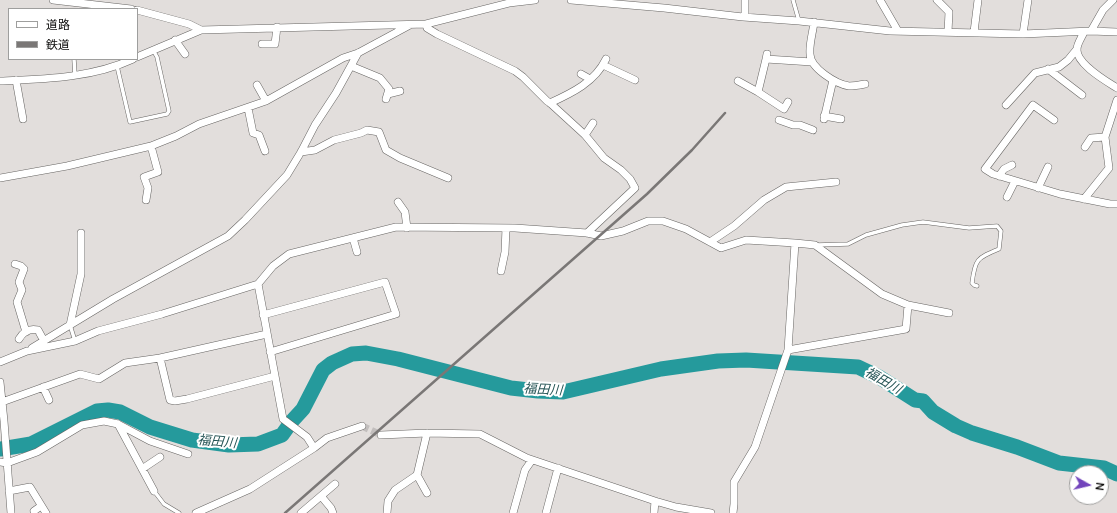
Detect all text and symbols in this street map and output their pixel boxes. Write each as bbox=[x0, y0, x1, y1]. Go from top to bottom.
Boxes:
legend bbox=[8, 8, 138, 60]
text: 道路 bbox=[46, 16, 70, 33]
text: 鉄道 bbox=[46, 36, 70, 53]
water label: 福田川 bbox=[862, 364, 904, 398]
water label: 福田川 bbox=[523, 381, 563, 399]
water label: 福田川 bbox=[197, 433, 237, 451]
north arrow bbox=[1069, 465, 1109, 505]
text: N bbox=[1092, 482, 1108, 492]

